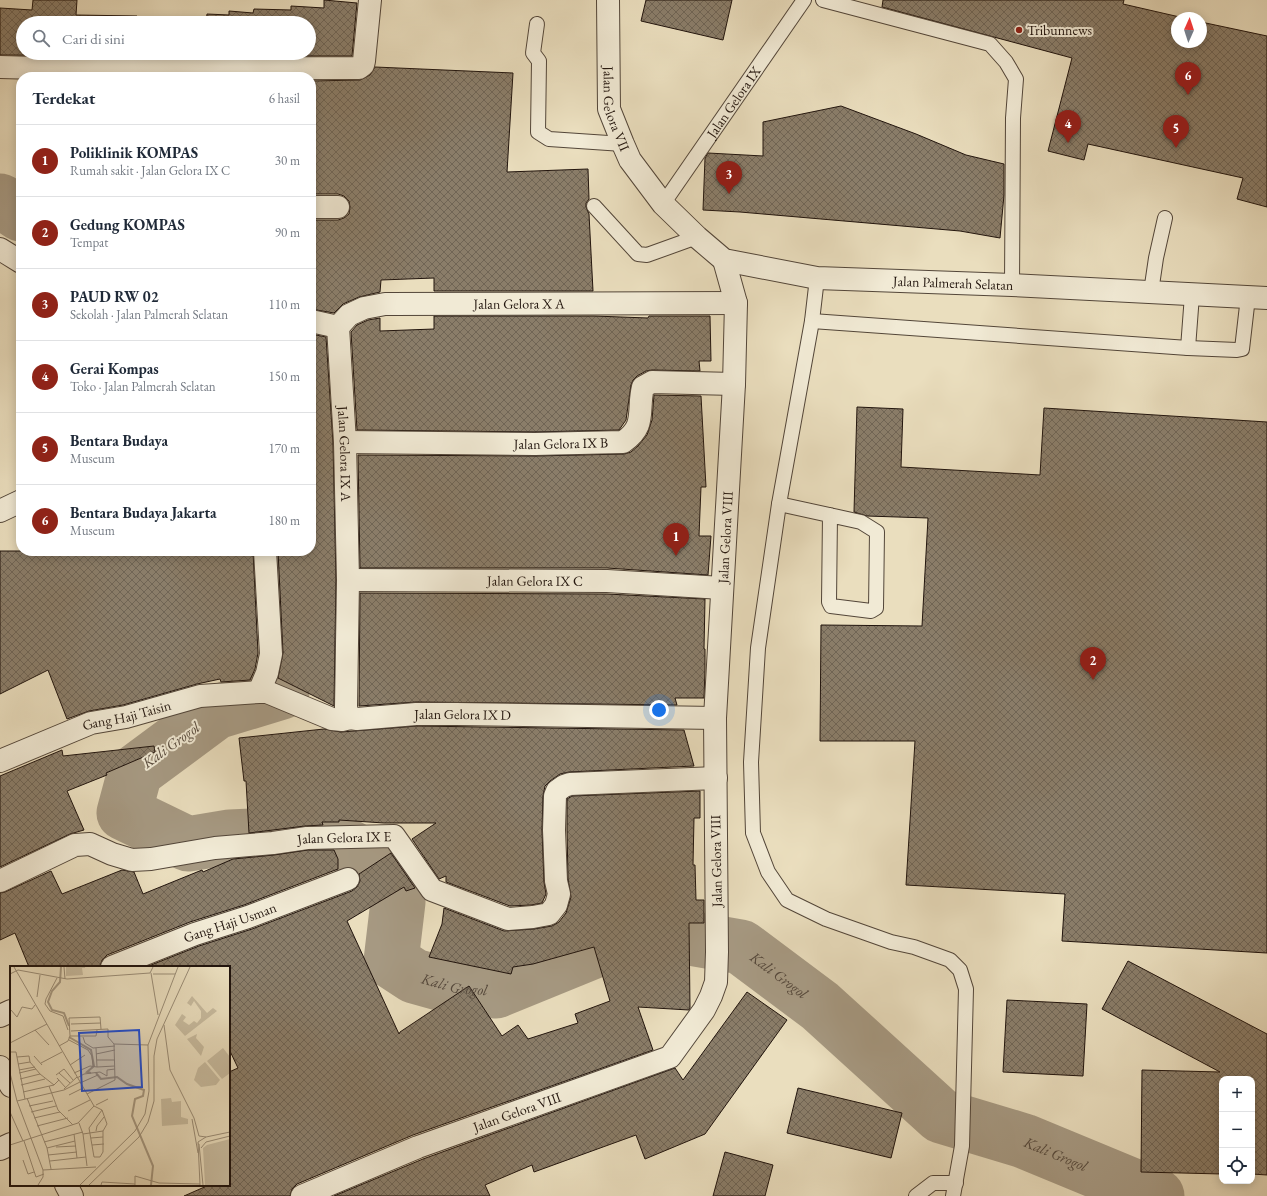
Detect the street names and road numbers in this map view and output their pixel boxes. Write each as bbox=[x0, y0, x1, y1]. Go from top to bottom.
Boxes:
street label: Jalan Gelora IX bbox=[702, 63, 765, 142]
street label: Jalan Gelora VII bbox=[600, 65, 634, 154]
street label: Jalan Palmerah Selatan bbox=[892, 272, 1014, 294]
street label: Jalan Gelora X A bbox=[473, 294, 565, 313]
street label: Jalan Gelora IX A bbox=[334, 404, 355, 502]
street label: Jalan Gelora IX B bbox=[513, 433, 608, 453]
street label: Jalan Gelora VIII bbox=[714, 491, 737, 585]
street label: Jalan Gelora IX C bbox=[486, 572, 583, 590]
street label: Gang Haji Taisin bbox=[79, 696, 173, 735]
street label: Jalan Gelora IX D bbox=[413, 705, 512, 724]
street label: Jalan Gelora VIII bbox=[706, 815, 726, 908]
street label: Jalan Gelora IX E bbox=[295, 827, 391, 848]
street label: Gang Haji Usman bbox=[181, 898, 279, 947]
street label: Jalan Gelora VIII bbox=[469, 1088, 564, 1136]

